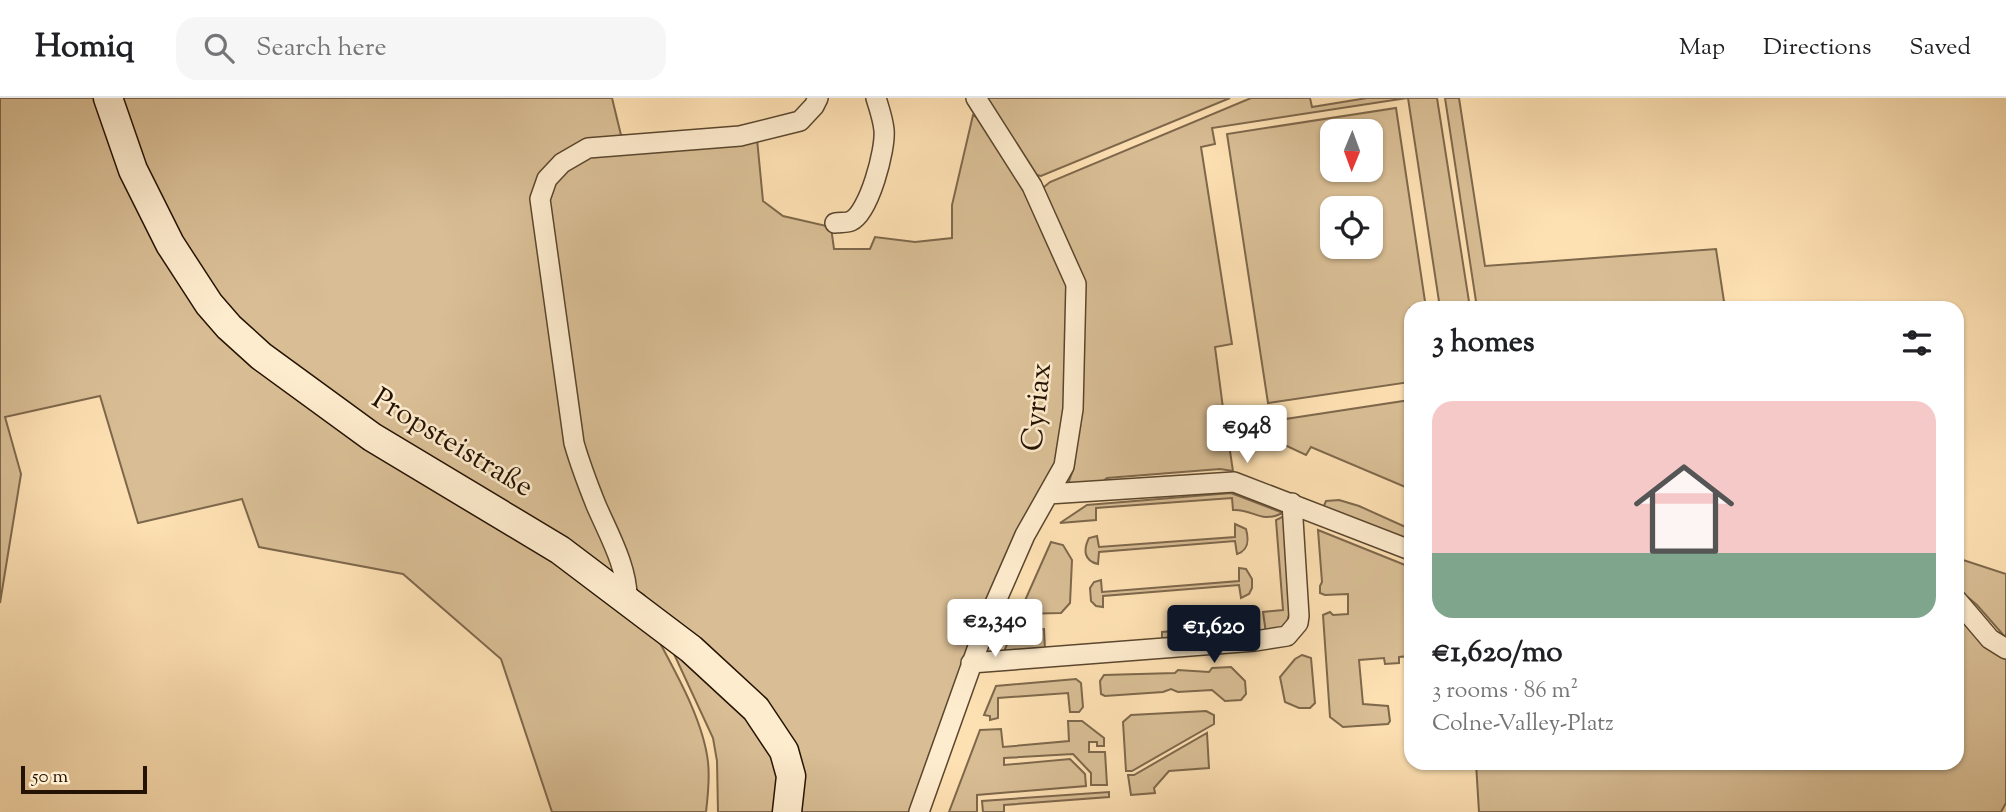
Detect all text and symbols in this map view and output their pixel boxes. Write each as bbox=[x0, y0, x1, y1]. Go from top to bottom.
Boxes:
search box bbox=[176, 17, 666, 80]
text: Homiq bbox=[35, 24, 134, 72]
icon: search bbox=[200, 29, 238, 67]
text: Search here bbox=[256, 30, 387, 67]
text: Map bbox=[1679, 31, 1725, 65]
text: Directions bbox=[1763, 31, 1871, 65]
text: Saved bbox=[1909, 31, 1971, 65]
north arrow bbox=[1320, 119, 1382, 182]
map controls bbox=[1320, 119, 1383, 259]
button: locate bbox=[1320, 196, 1383, 259]
text: 3 homes bbox=[1432, 322, 1535, 365]
icon: filters bbox=[1898, 324, 1936, 362]
street label: Cyriax bbox=[1012, 361, 1064, 453]
street label: Propsteistraße bbox=[363, 379, 541, 509]
pin: €948 bbox=[1206, 406, 1288, 465]
text: €948 bbox=[1223, 411, 1271, 444]
icon: home bbox=[1621, 446, 1747, 572]
pin: €2,340 bbox=[938, 600, 1052, 659]
text: €2,340 bbox=[963, 605, 1027, 638]
pin: €1,620 bbox=[1157, 606, 1271, 665]
text: €1,620 bbox=[1183, 611, 1245, 644]
text: €1,620/mo bbox=[1432, 632, 1563, 675]
text: 3 rooms · 86 m² bbox=[1432, 675, 1578, 708]
text: Colne-Valley-Platz bbox=[1432, 708, 1614, 741]
scale bar bbox=[21, 763, 147, 795]
text: 50 m bbox=[32, 764, 68, 791]

